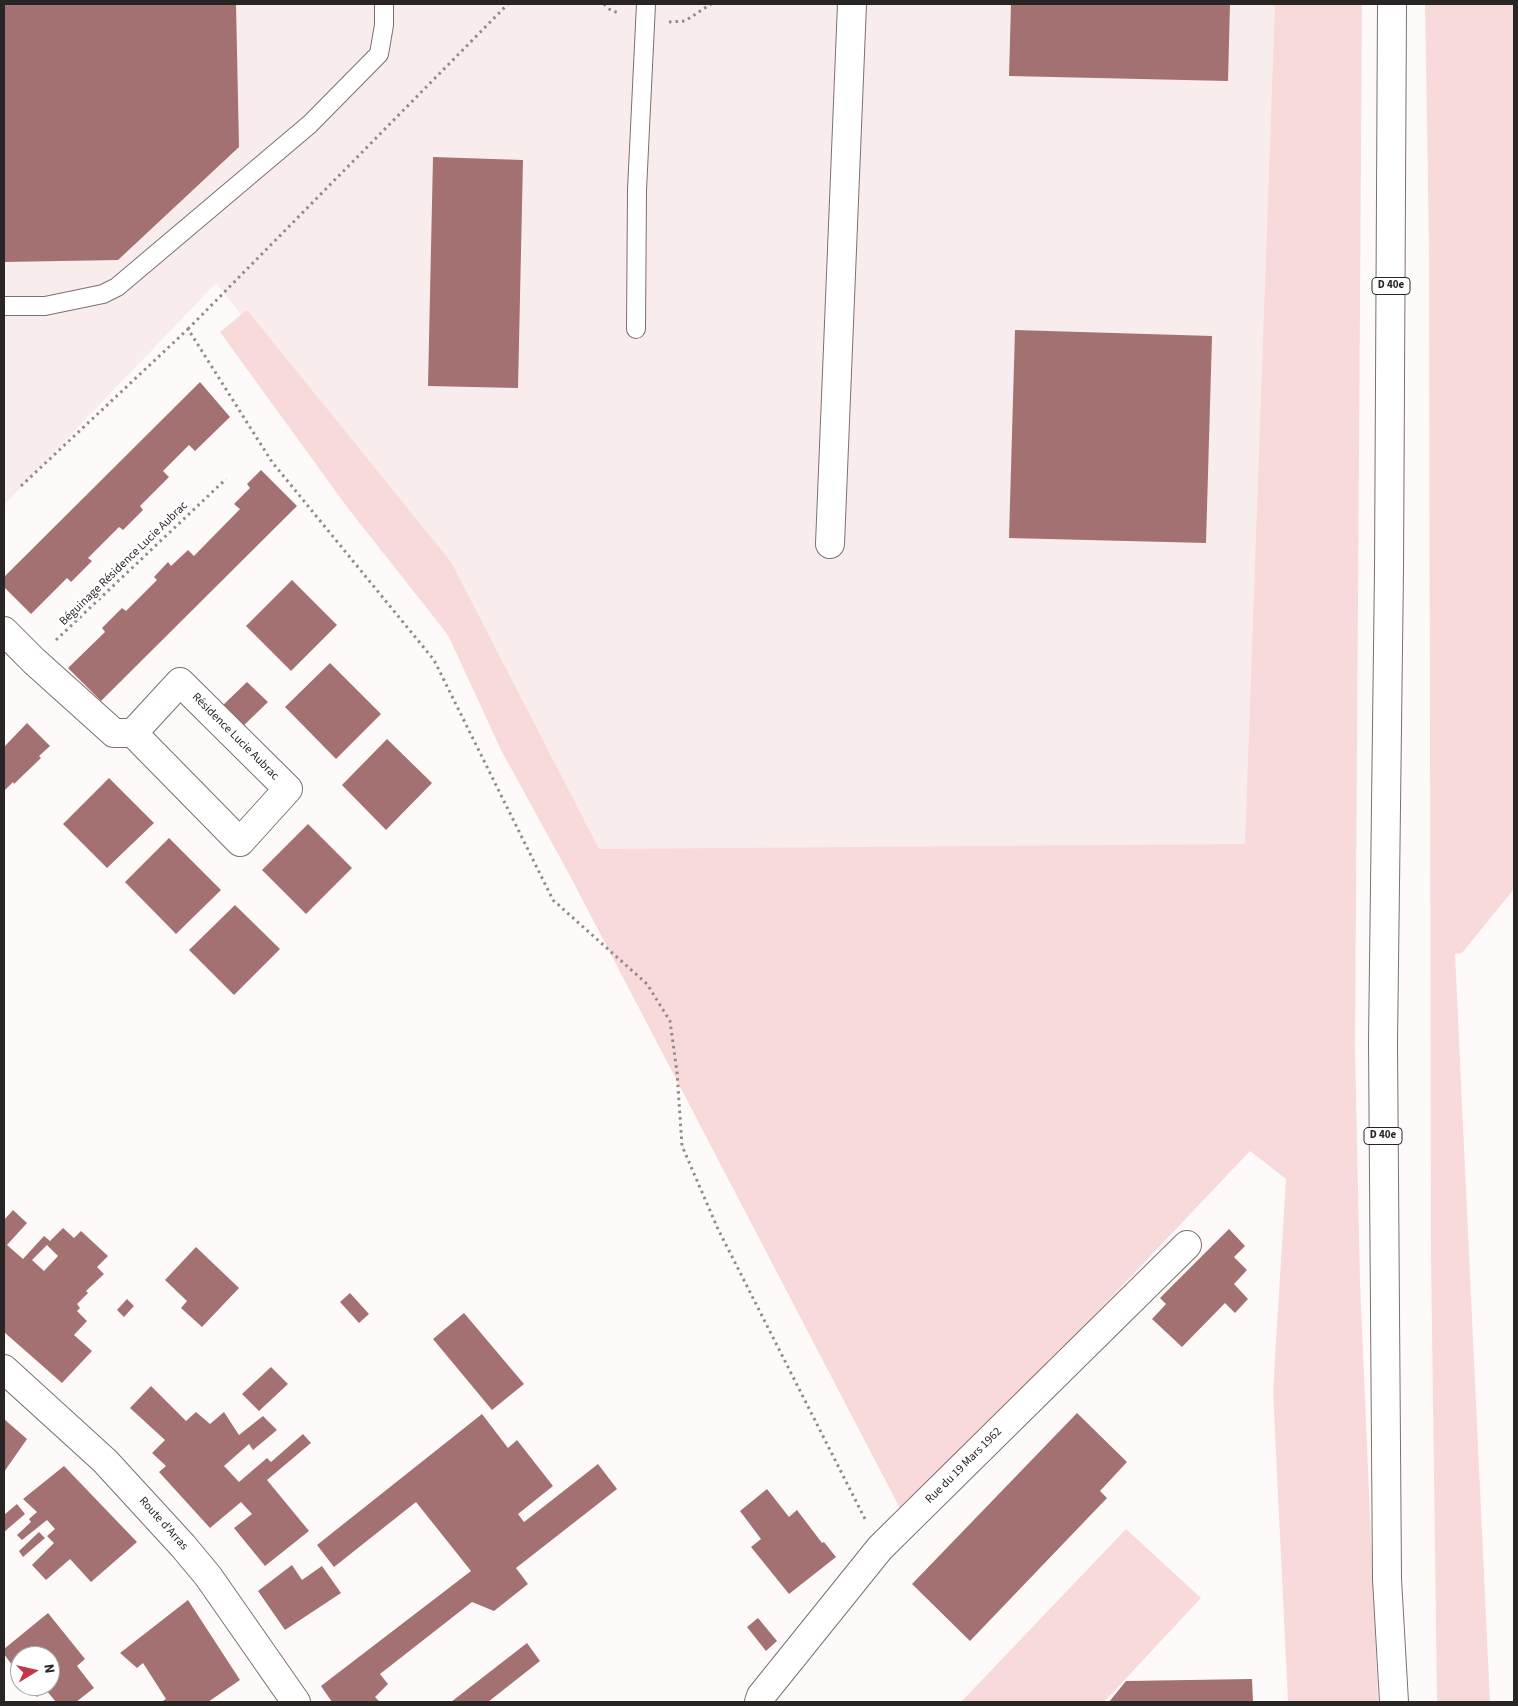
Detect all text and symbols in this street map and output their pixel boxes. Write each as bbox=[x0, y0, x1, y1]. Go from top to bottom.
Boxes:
road number: D 40e bbox=[1372, 278, 1410, 294]
street label: Béguinage Résidence Lucie Aubrac bbox=[57, 499, 191, 629]
street label: Résidence Lucie Aubrac bbox=[188, 690, 282, 784]
road number: D 40e bbox=[1364, 1128, 1402, 1144]
street label: Rue du 19 Mars 1962 bbox=[923, 1425, 1005, 1507]
street label: Route d'Arras bbox=[135, 1494, 191, 1554]
north arrow bbox=[10, 1646, 60, 1696]
text: N bbox=[38, 1663, 59, 1675]

